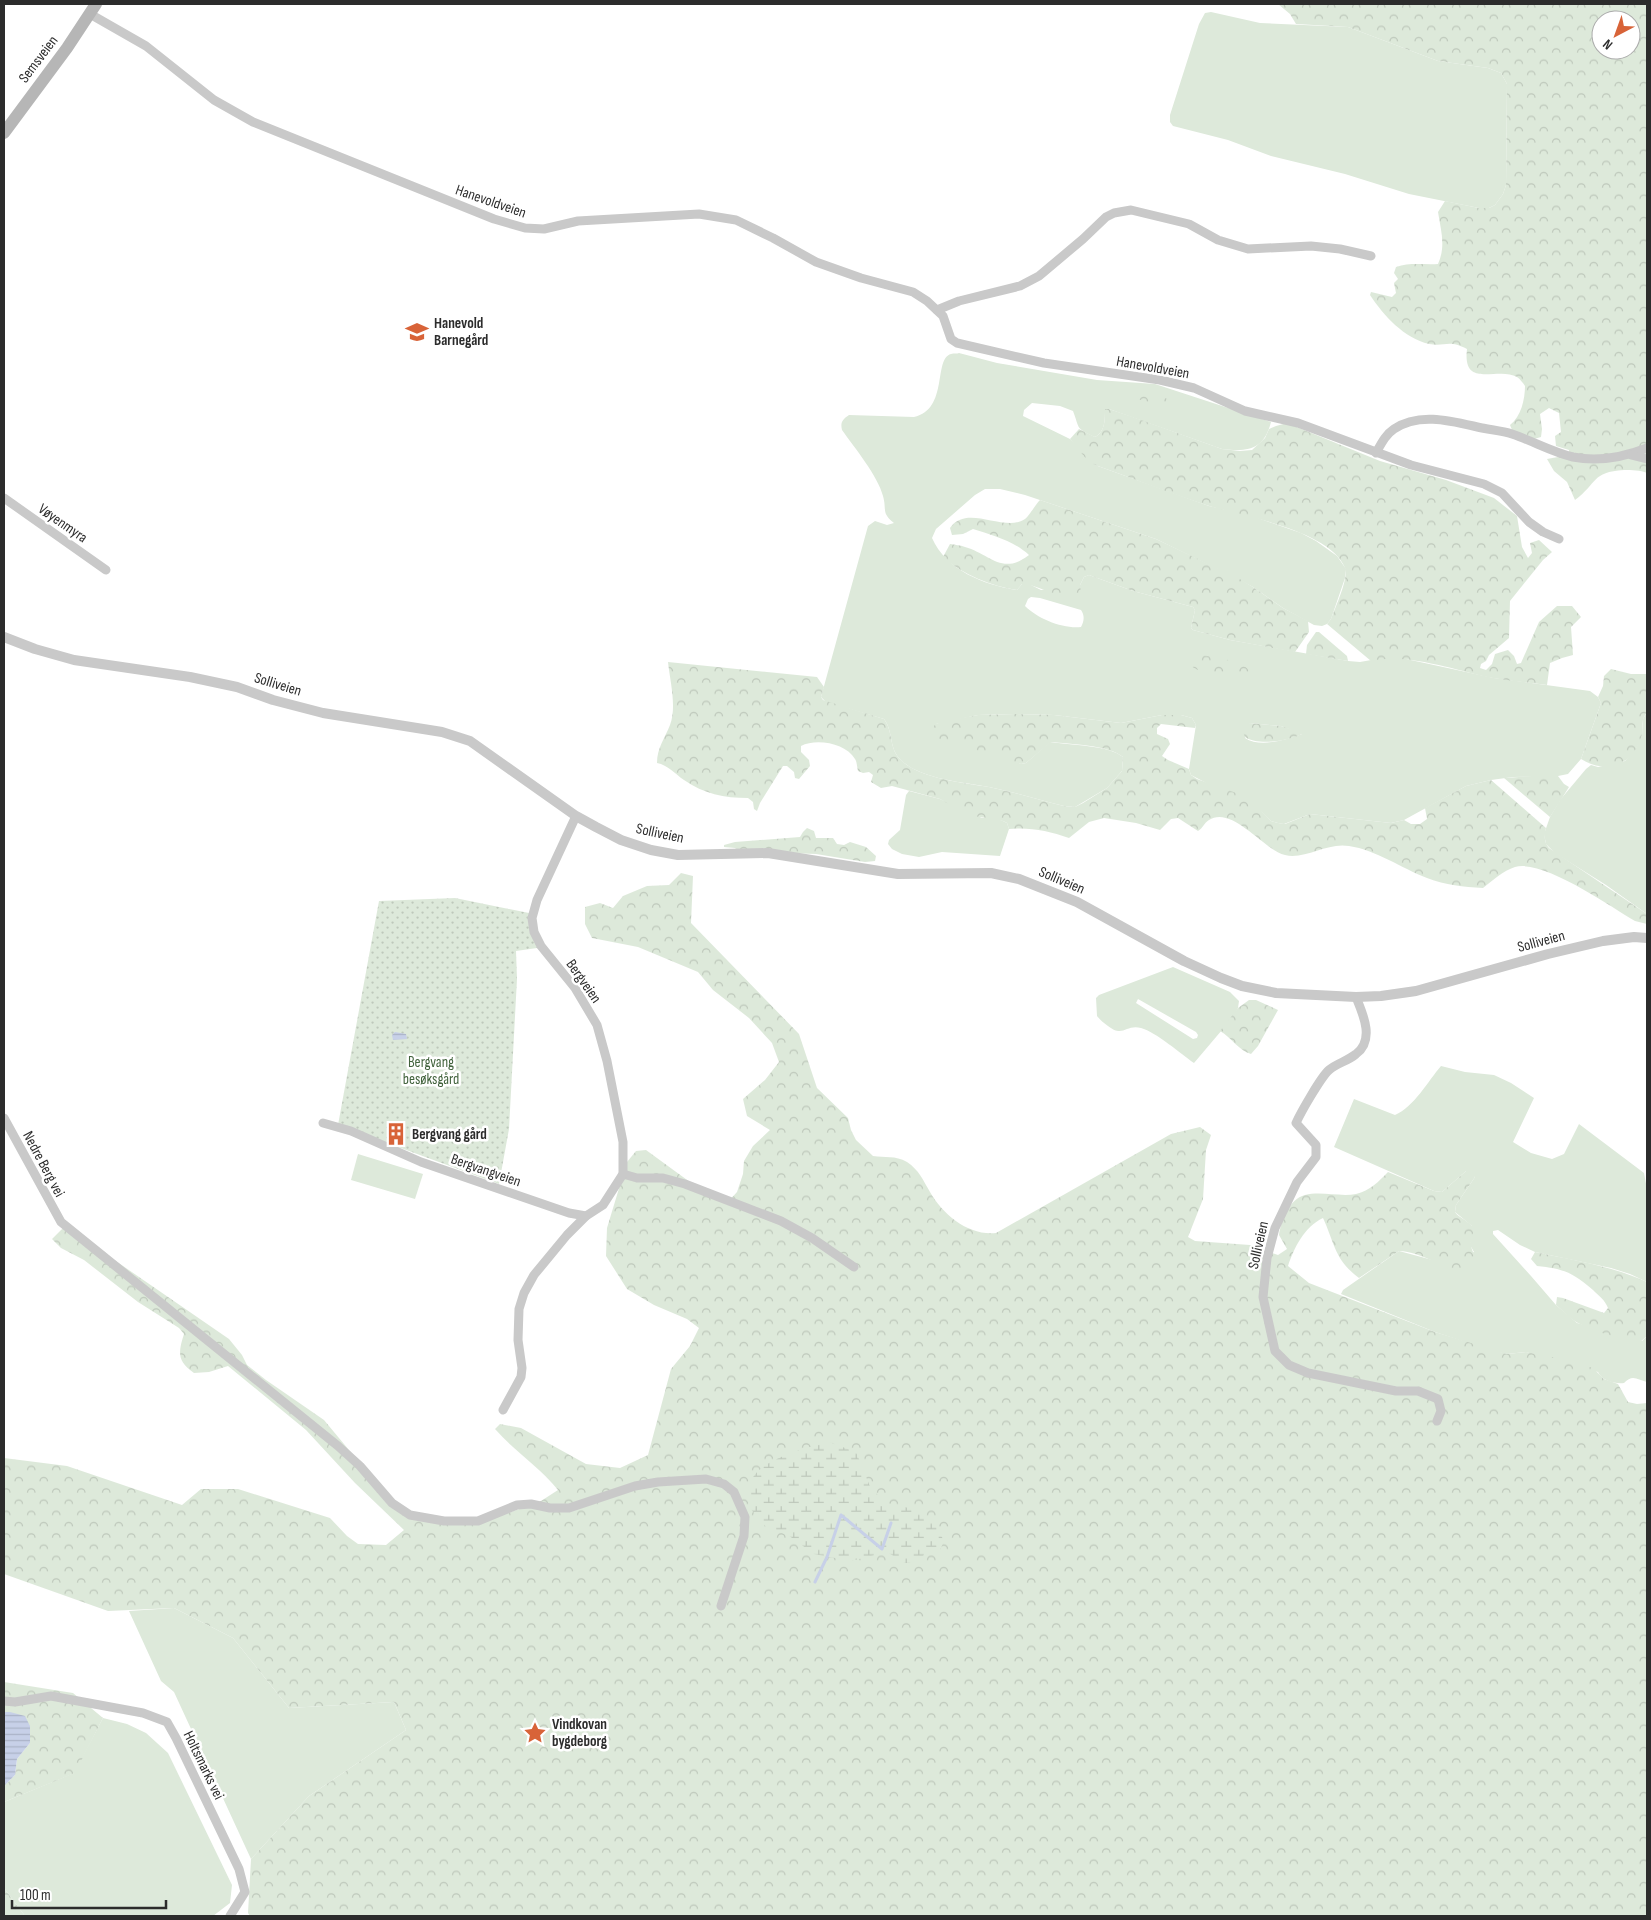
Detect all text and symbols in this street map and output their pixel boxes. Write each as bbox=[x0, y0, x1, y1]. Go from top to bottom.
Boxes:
north arrow bbox=[1591, 10, 1641, 60]
street label: Semsveien bbox=[14, 32, 62, 87]
text: N bbox=[1599, 36, 1616, 53]
street label: Hanevoldveien bbox=[453, 181, 529, 222]
place label: Hanevold Barnegård bbox=[434, 314, 488, 350]
school or university icon: Hanevold Barnegård bbox=[404, 319, 430, 345]
street label: Hanevoldveien bbox=[1115, 352, 1191, 383]
street label: Vøyenmyra bbox=[34, 500, 91, 547]
street label: Solliveien bbox=[252, 668, 304, 701]
street label: Solliveien bbox=[634, 819, 685, 848]
street label: Solliveien bbox=[1036, 862, 1088, 899]
street label: Solliveien bbox=[1515, 926, 1567, 957]
street label: Bergveien bbox=[562, 956, 606, 1007]
park label: Bergvang besøksgård bbox=[403, 1053, 459, 1089]
building icon: Bergvang gård bbox=[383, 1121, 409, 1147]
place label: Bergvang gård bbox=[412, 1125, 487, 1144]
street label: Nedre Berg vei bbox=[18, 1128, 69, 1201]
street label: Bergvangveien bbox=[448, 1150, 523, 1191]
street label: Solliveien bbox=[1244, 1219, 1273, 1271]
place label: Vindkovan bygdeborg bbox=[552, 1715, 608, 1751]
place icon: Vindkovan bygdeborg bbox=[522, 1720, 548, 1746]
street label: Holtsmarks vei bbox=[179, 1728, 228, 1803]
scale bar bbox=[12, 1878, 166, 1910]
text: 100 m bbox=[20, 1886, 51, 1905]

